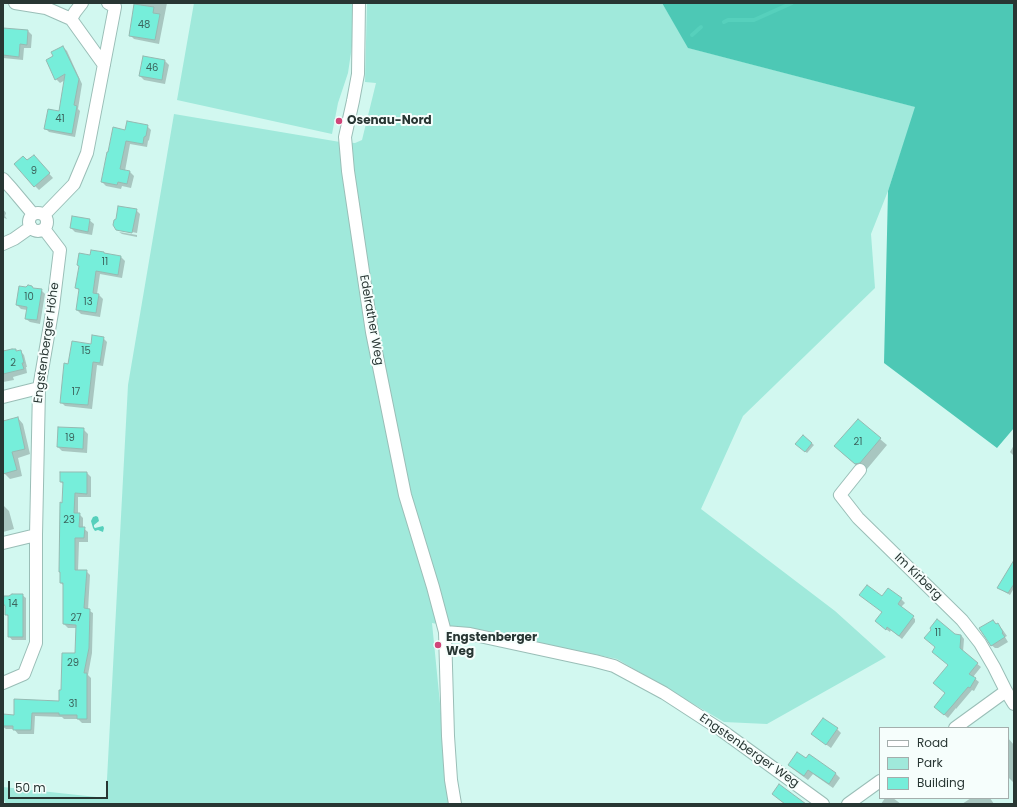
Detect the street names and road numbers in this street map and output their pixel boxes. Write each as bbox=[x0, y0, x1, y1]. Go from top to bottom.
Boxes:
street label: Edelrather Weg bbox=[356, 274, 386, 366]
street label: Engstenberger Höhe bbox=[31, 282, 63, 404]
street label: Im Kirberg bbox=[891, 551, 945, 603]
street label: Engstenberger Weg bbox=[696, 711, 802, 791]

